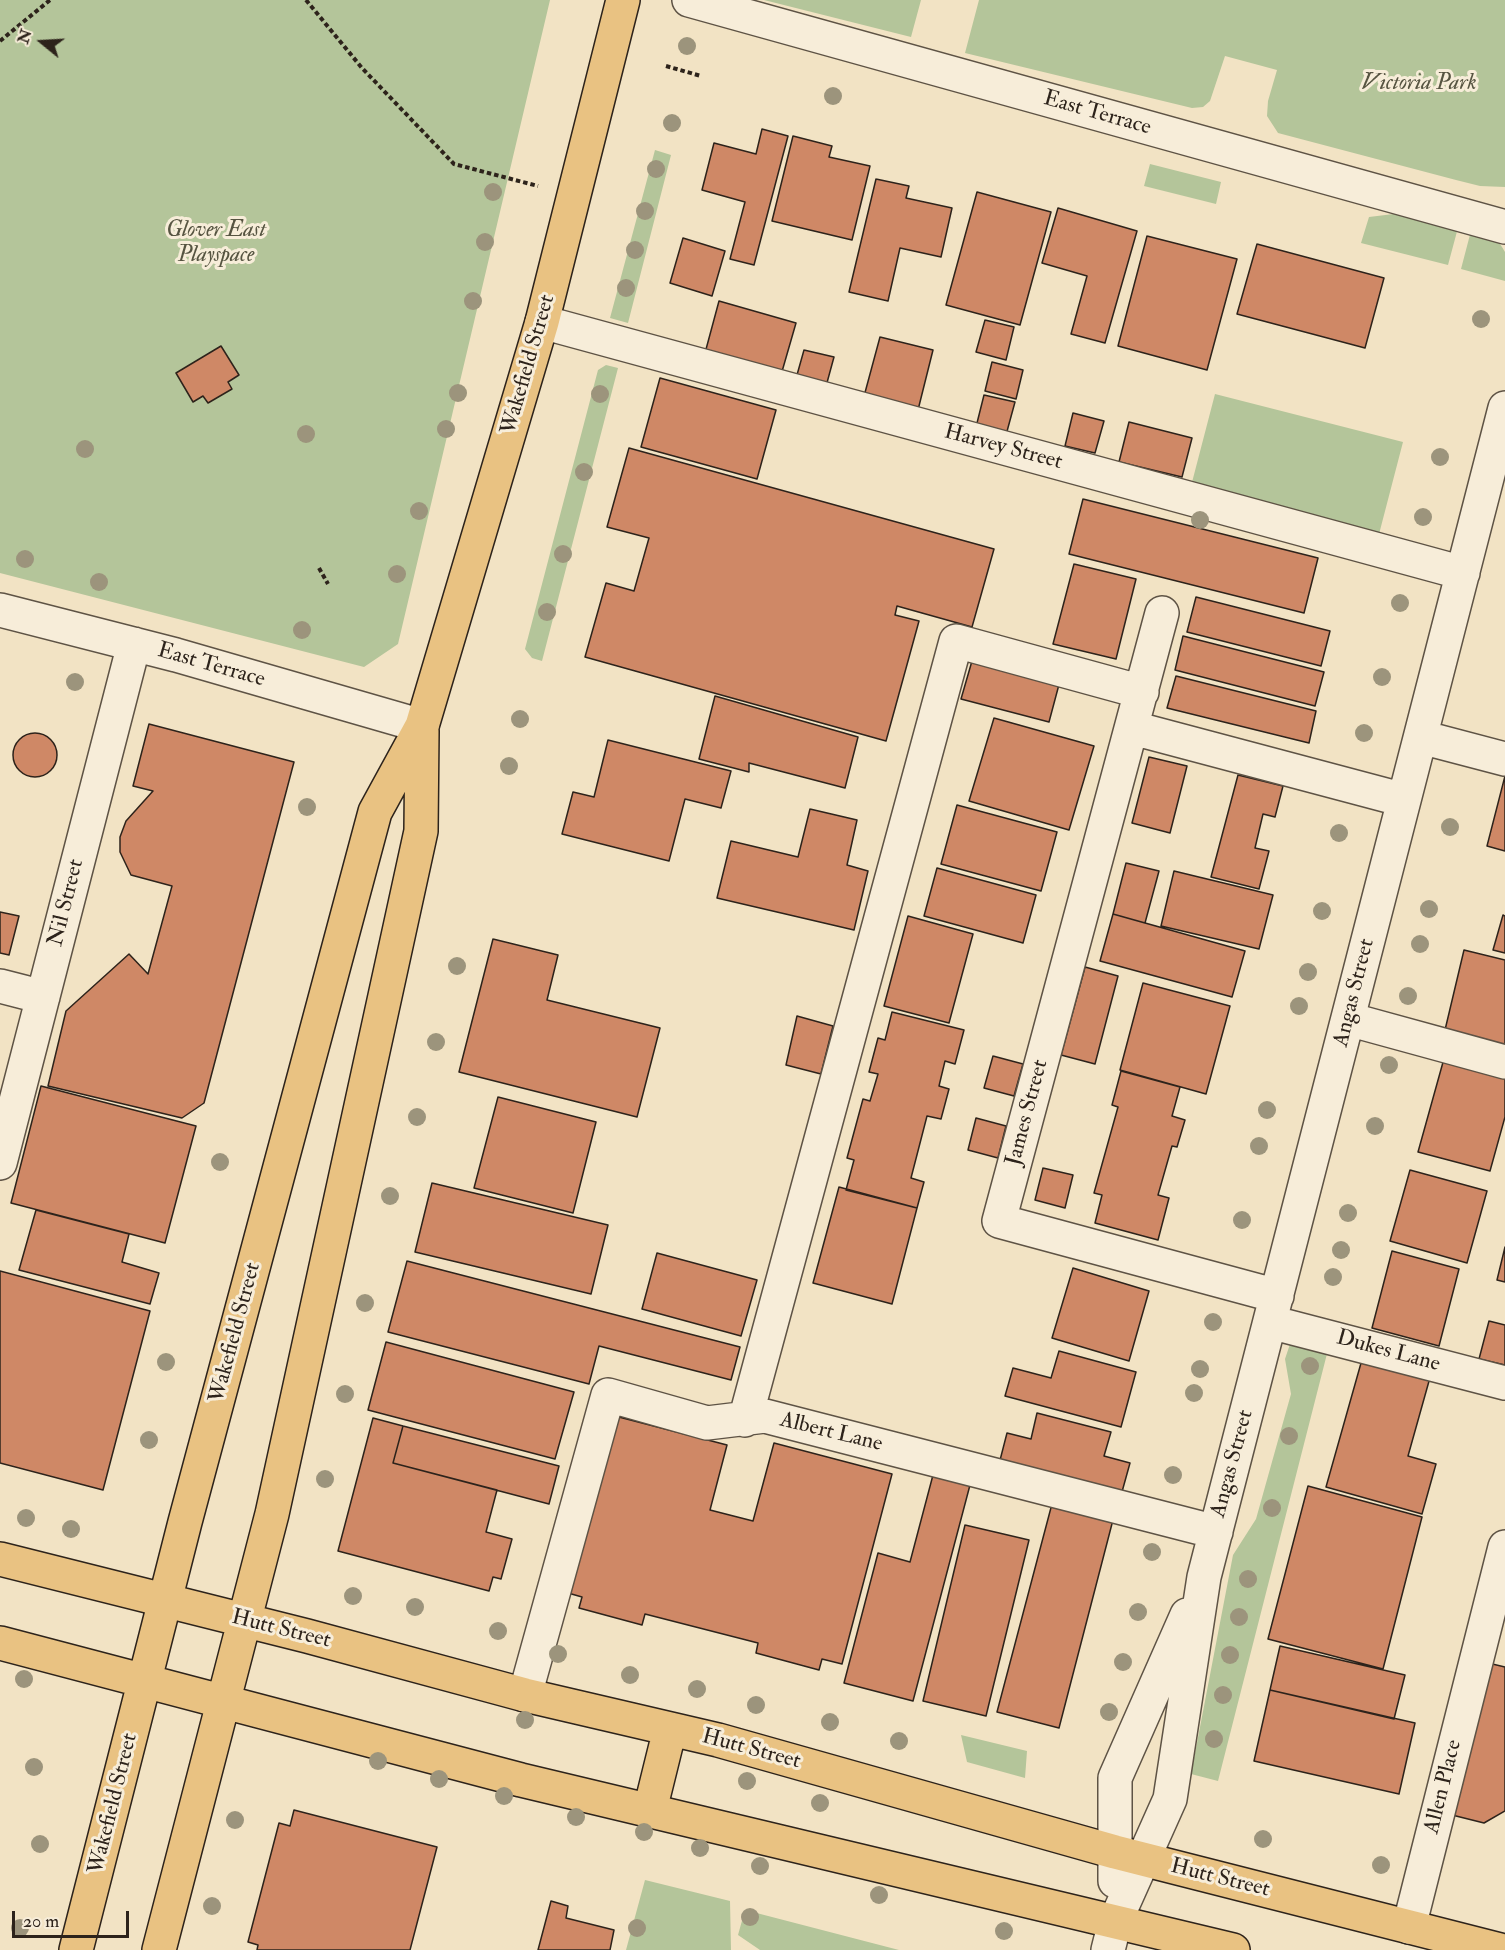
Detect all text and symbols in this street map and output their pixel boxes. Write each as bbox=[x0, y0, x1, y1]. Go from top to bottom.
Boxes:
north arrow bbox=[12, 12, 72, 72]
text: N bbox=[13, 27, 37, 46]
park label: Victoria Park bbox=[1362, 71, 1476, 97]
street label: East Terrace bbox=[1040, 86, 1154, 142]
park label: Glover East Playspace bbox=[166, 218, 266, 270]
street label: Wakefield Street bbox=[496, 292, 562, 438]
street label: Harvey Street bbox=[941, 420, 1065, 476]
street label: East Terrace bbox=[154, 638, 268, 694]
street label: Nil Street bbox=[43, 857, 91, 949]
street label: Angas Street bbox=[1329, 936, 1381, 1050]
street label: James Street bbox=[1001, 1057, 1055, 1169]
street label: Wakefield Street bbox=[205, 1260, 267, 1406]
street label: Dukes Lane bbox=[1333, 1325, 1443, 1379]
street label: Albert Lane bbox=[777, 1407, 885, 1459]
street label: Angas Street bbox=[1206, 1407, 1260, 1521]
street label: Hutt Street bbox=[229, 1605, 333, 1655]
street label: Hutt Street bbox=[699, 1724, 803, 1776]
street label: Wakefield Street bbox=[84, 1731, 144, 1877]
street label: Allen Place bbox=[1420, 1737, 1468, 1837]
street label: Hutt Street bbox=[1168, 1854, 1272, 1904]
scale bar bbox=[15, 1899, 132, 1937]
text: 20 m bbox=[23, 1910, 59, 1933]

